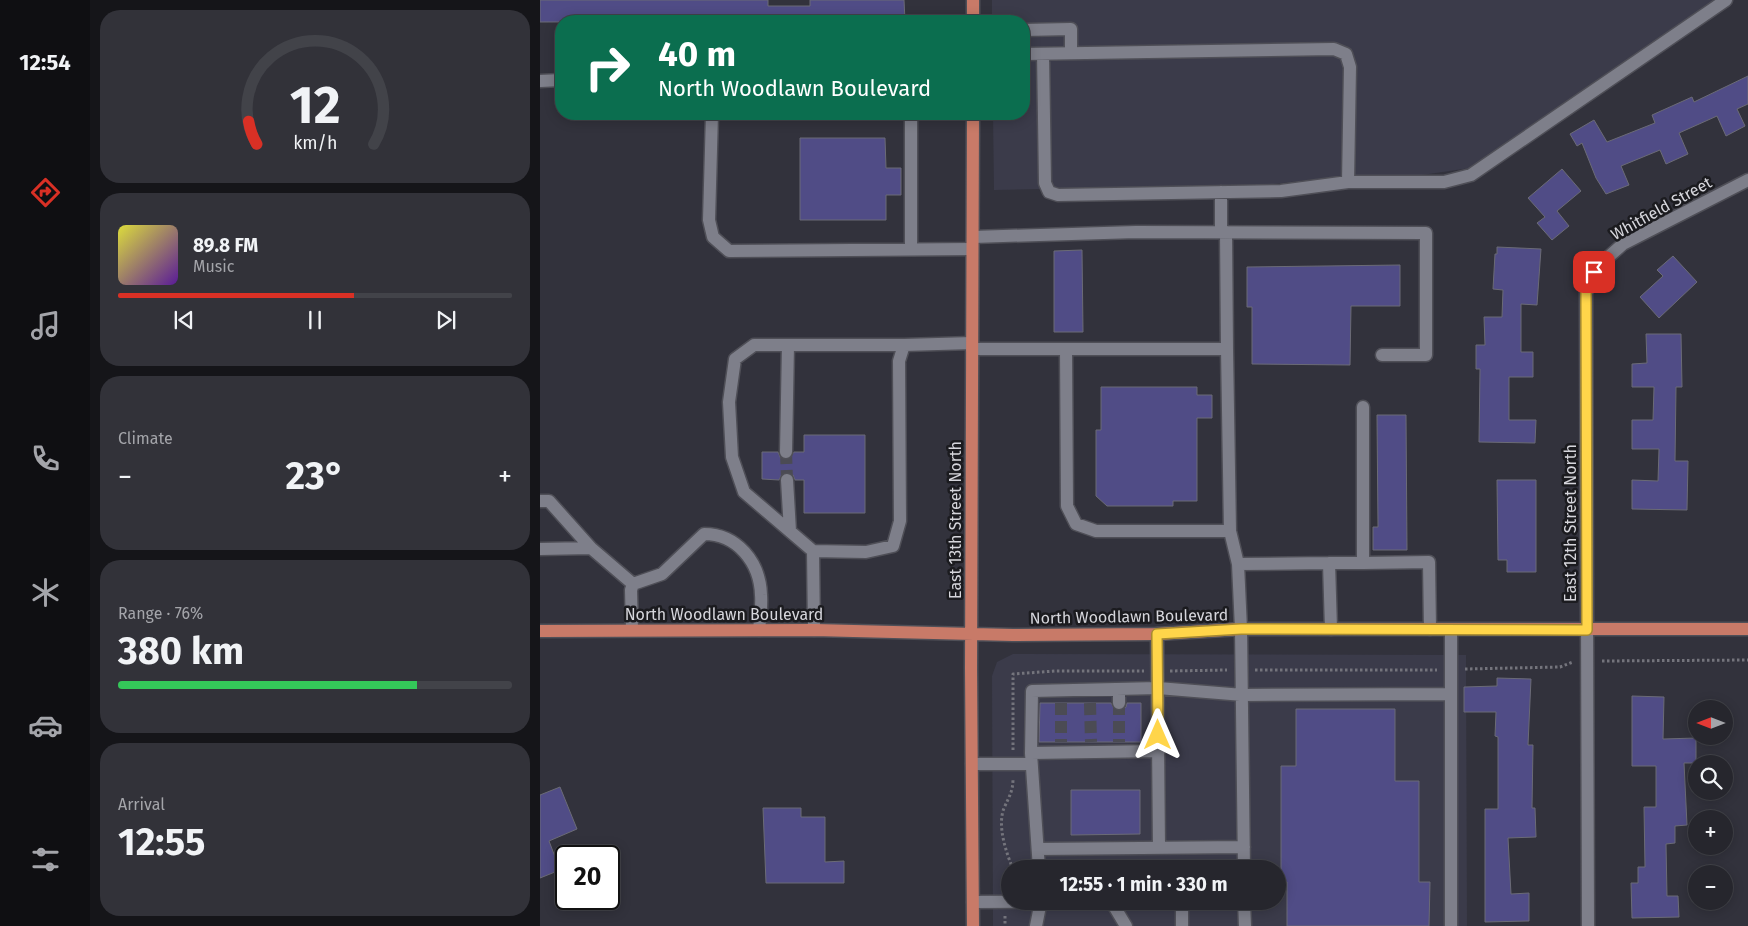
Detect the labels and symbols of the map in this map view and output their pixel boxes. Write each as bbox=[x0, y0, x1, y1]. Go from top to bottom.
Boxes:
street label: Whitfield Street bbox=[1607, 173, 1715, 244]
pin bbox=[1573, 251, 1615, 293]
street label: East 13th Street North bbox=[946, 441, 965, 599]
street label: East 12th Street North bbox=[1561, 444, 1580, 602]
street label: North Woodlawn Boulevard bbox=[625, 605, 823, 624]
street label: North Woodlawn Boulevard bbox=[1029, 605, 1229, 628]
north arrow bbox=[1688, 700, 1732, 745]
position arrow bbox=[1131, 708, 1183, 760]
speed limit sign: 20 bbox=[555, 845, 620, 910]

